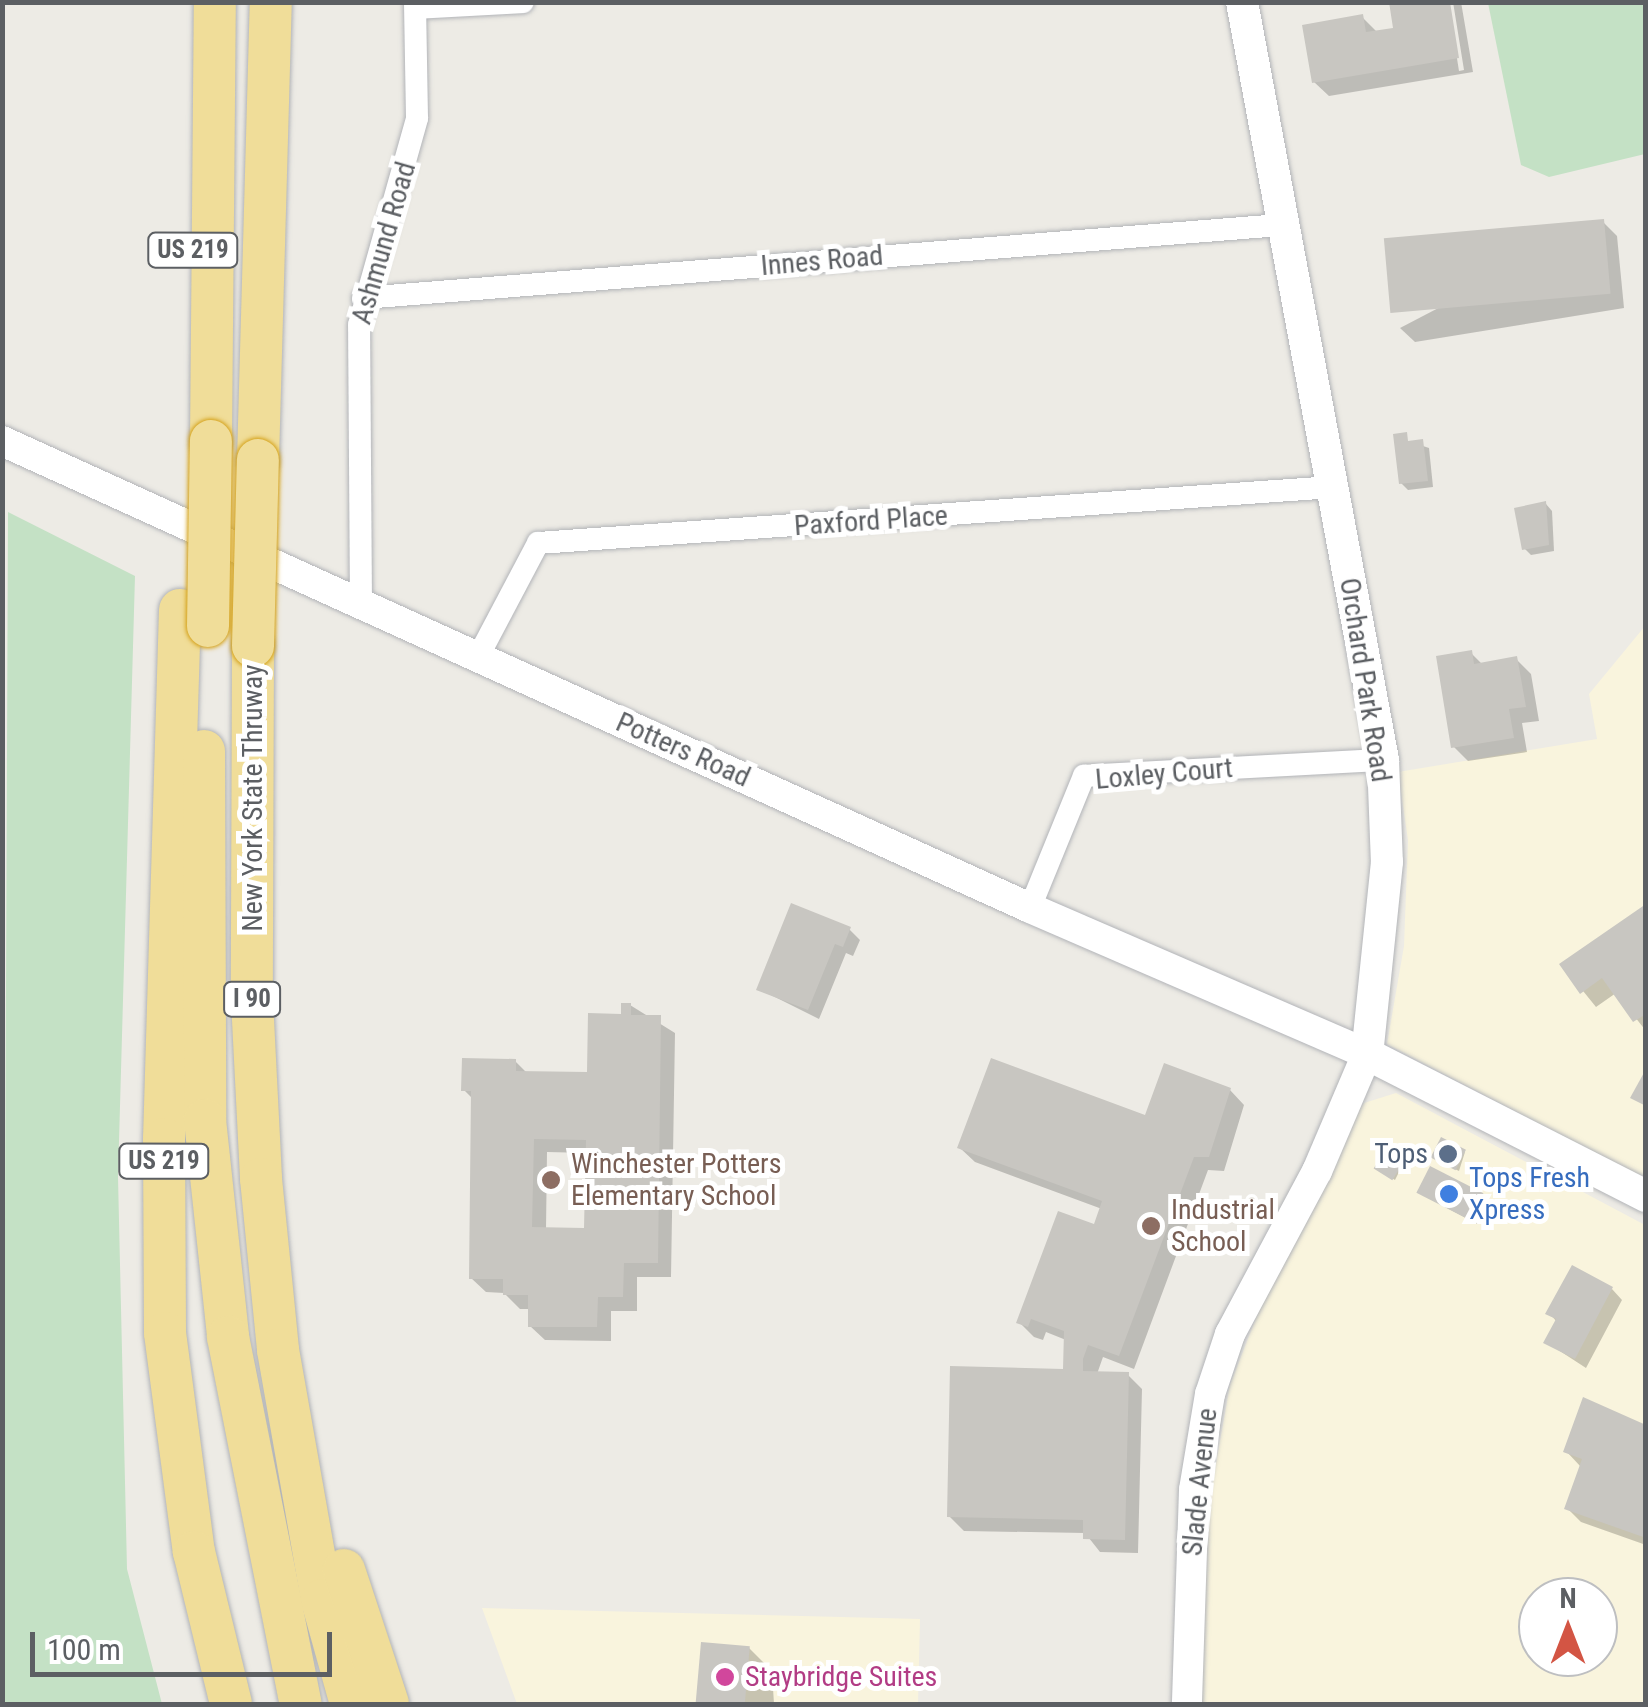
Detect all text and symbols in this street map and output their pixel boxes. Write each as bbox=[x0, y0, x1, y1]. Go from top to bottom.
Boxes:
street label: Ashmund Road bbox=[345, 158, 423, 328]
road number: US 219 bbox=[146, 230, 240, 270]
street label: Innes Road bbox=[759, 239, 885, 283]
street label: Paxford Place bbox=[793, 499, 949, 543]
street label: Orchard Park Road bbox=[1332, 576, 1398, 784]
street label: New York State Thruway bbox=[236, 664, 270, 932]
street label: Potters Road bbox=[611, 706, 755, 794]
street label: Loxley Court bbox=[1094, 751, 1234, 797]
road number: I 90 bbox=[222, 979, 282, 1019]
place label: Tops bbox=[1374, 1137, 1428, 1171]
road number: US 219 bbox=[116, 1141, 212, 1181]
marker: Tops bbox=[1437, 1143, 1459, 1165]
place label: Winchester Potters Elementary School bbox=[571, 1147, 781, 1213]
place label: Tops Fresh Xpress bbox=[1469, 1161, 1590, 1227]
marker: Winchester Potters Elementary School bbox=[540, 1169, 562, 1191]
marker: Tops Fresh Xpress bbox=[1438, 1183, 1460, 1205]
place label: Industrial School bbox=[1171, 1193, 1275, 1259]
marker: Industrial School bbox=[1140, 1215, 1162, 1237]
street label: Slade Avenue bbox=[1176, 1406, 1224, 1558]
north arrow bbox=[1518, 1577, 1618, 1677]
text: N bbox=[1559, 1582, 1577, 1615]
scale bar bbox=[35, 1612, 338, 1674]
text: 100 m bbox=[47, 1632, 121, 1667]
place label: Staybridge Suites bbox=[745, 1660, 937, 1694]
marker: Staybridge Suites bbox=[714, 1666, 736, 1688]

